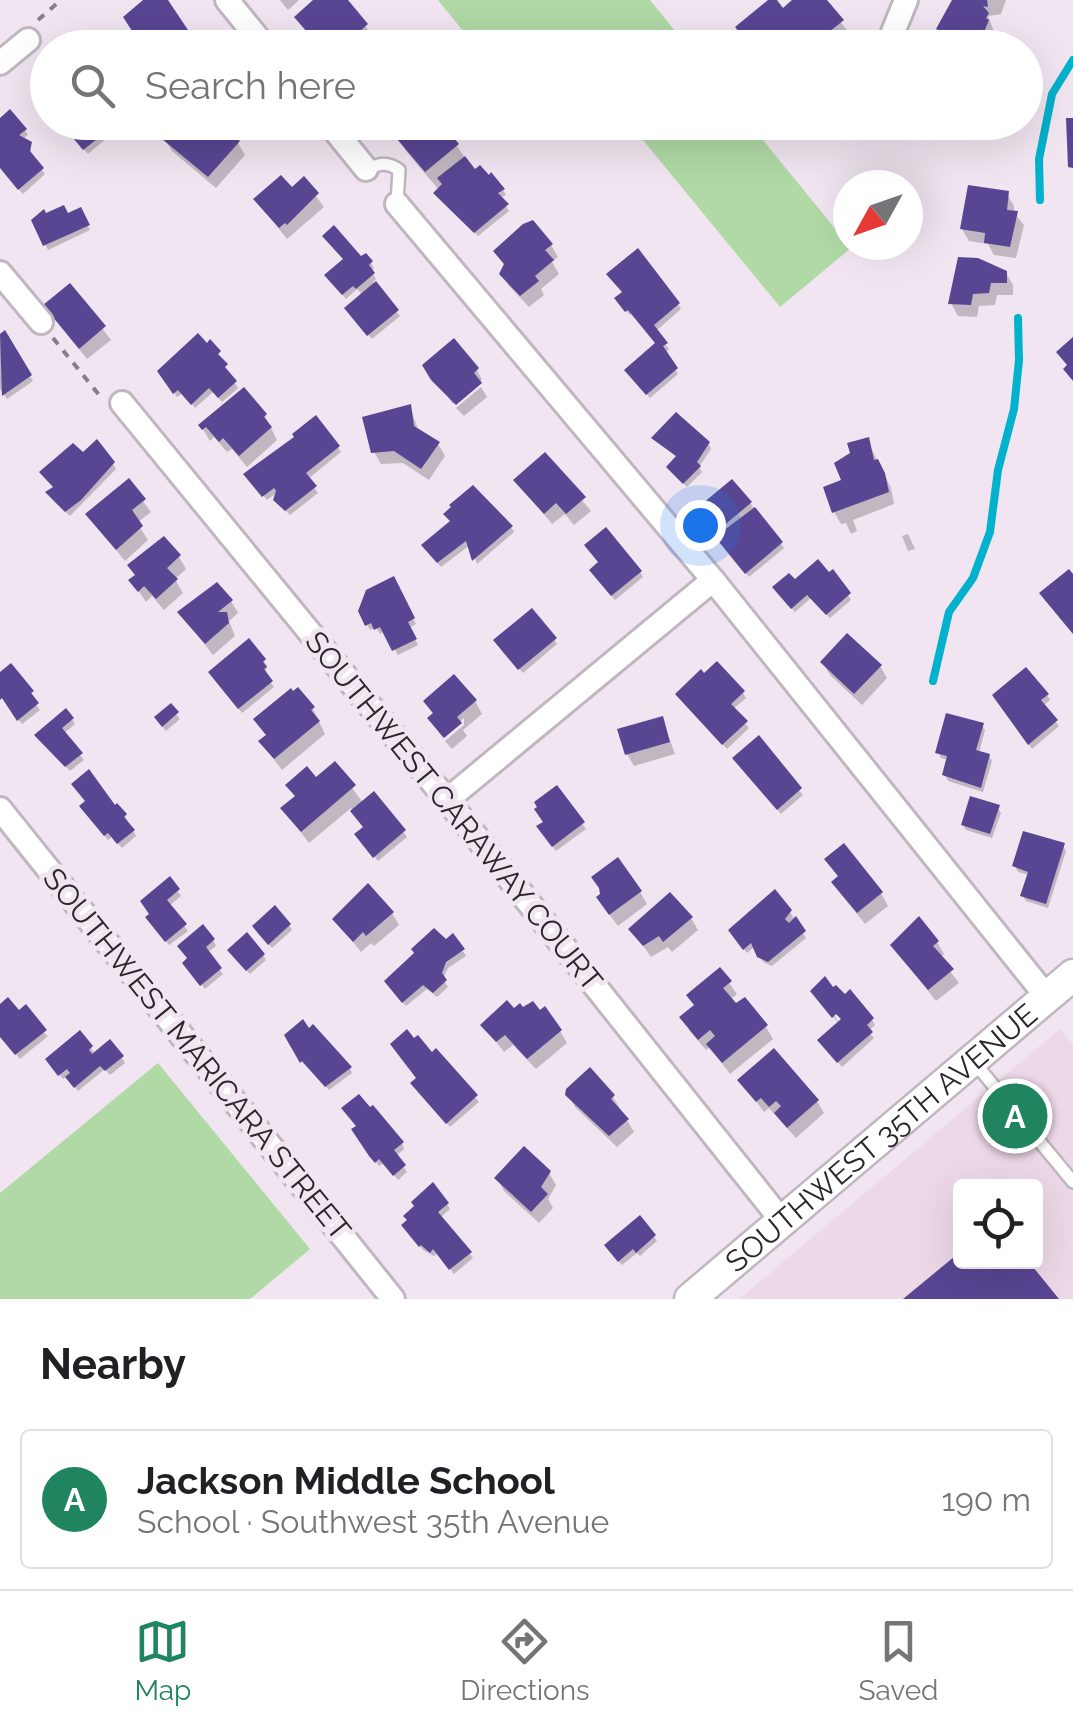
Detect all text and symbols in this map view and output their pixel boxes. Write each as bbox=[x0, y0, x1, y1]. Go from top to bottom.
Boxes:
search box bbox=[30, 30, 1043, 140]
icon: search bbox=[65, 58, 120, 113]
text: Search here bbox=[145, 63, 356, 108]
north arrow bbox=[833, 170, 923, 260]
your location bbox=[675, 500, 726, 551]
street label: SOUTHWEST CARAWAY COURT bbox=[298, 624, 610, 998]
street label: SOUTHWEST MARICARA STREET bbox=[36, 861, 358, 1247]
street label: SOUTHWEST 35TH AVENUE bbox=[717, 995, 1045, 1279]
pin: A bbox=[982, 1078, 1048, 1154]
map controls bbox=[953, 1179, 1043, 1269]
button: locate bbox=[953, 1179, 1043, 1269]
text: Nearby bbox=[40, 1340, 186, 1389]
text: Jackson Middle School bbox=[137, 1458, 555, 1503]
text: A bbox=[64, 1481, 85, 1518]
text: 190 m bbox=[941, 1481, 1031, 1518]
text: School · Southwest 35th Avenue bbox=[137, 1503, 609, 1540]
tab: Map bbox=[134, 1614, 191, 1707]
tab: Directions bbox=[460, 1614, 590, 1707]
tab: Saved bbox=[858, 1614, 939, 1707]

